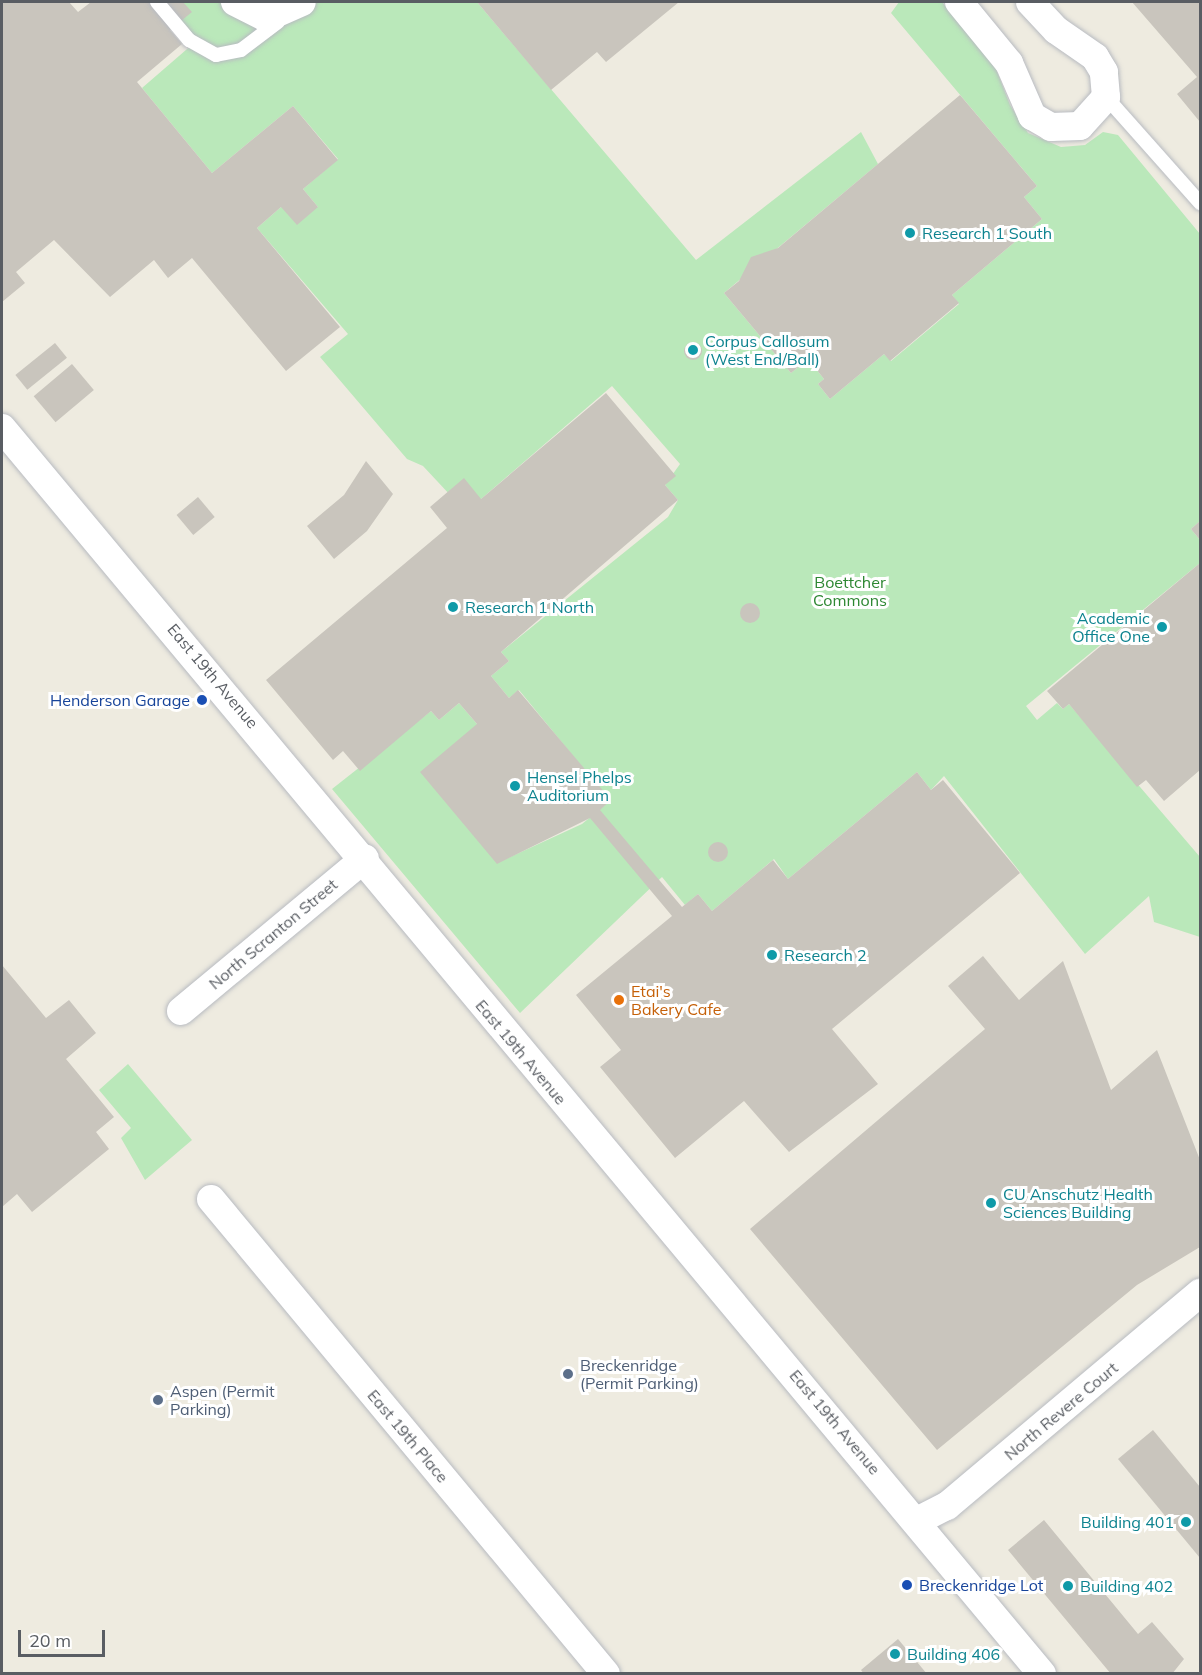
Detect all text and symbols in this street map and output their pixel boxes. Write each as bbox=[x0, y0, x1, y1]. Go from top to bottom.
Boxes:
place label: Research 1 South bbox=[922, 223, 1052, 243]
marker: Research 1 South bbox=[903, 226, 917, 240]
place label: Corpus Callosum (West End/Ball) bbox=[705, 331, 830, 369]
marker: Corpus Callosum (West End/Ball) bbox=[686, 343, 700, 357]
park label: Boettcher Commons bbox=[813, 572, 887, 610]
place label: Research 1 North bbox=[465, 597, 594, 617]
marker: Research 1 North bbox=[446, 600, 460, 614]
place label: Academic Office One bbox=[1072, 608, 1150, 646]
street label: East 19th Avenue bbox=[164, 620, 262, 732]
marker: Academic Office One bbox=[1155, 620, 1169, 634]
place label: Henderson Garage bbox=[50, 690, 190, 710]
marker: Henderson Garage bbox=[195, 693, 209, 707]
place label: Hensel Phelps Auditorium bbox=[527, 767, 632, 805]
marker: Hensel Phelps Auditorium bbox=[508, 779, 522, 793]
street label: North Scranton Street bbox=[205, 875, 341, 993]
place label: Research 2 bbox=[784, 945, 867, 965]
marker: Research 2 bbox=[765, 948, 779, 962]
place label: Etai's Bakery Cafe bbox=[631, 981, 721, 1019]
marker: Etai's Bakery Cafe bbox=[612, 993, 626, 1007]
street label: East 19th Avenue bbox=[472, 996, 570, 1108]
place label: CU Anschutz Health Sciences Building bbox=[1003, 1184, 1153, 1222]
marker: CU Anschutz Health Sciences Building bbox=[984, 1196, 998, 1210]
place label: Breckenridge (Permit Parking) bbox=[580, 1355, 699, 1393]
street label: North Revere Court bbox=[1000, 1358, 1122, 1464]
street label: East 19th Avenue bbox=[786, 1366, 884, 1478]
marker: Breckenridge (Permit Parking) bbox=[561, 1367, 575, 1381]
place label: Aspen (Permit Parking) bbox=[170, 1381, 275, 1419]
street label: East 19th Place bbox=[364, 1386, 452, 1486]
marker: Aspen (Permit Parking) bbox=[151, 1393, 165, 1407]
place label: Building 401 bbox=[1081, 1512, 1174, 1532]
marker: Building 401 bbox=[1179, 1515, 1193, 1529]
place label: Breckenridge Lot bbox=[919, 1575, 1043, 1595]
place label: Building 402 bbox=[1080, 1576, 1173, 1596]
marker: Breckenridge Lot bbox=[900, 1578, 914, 1592]
marker: Building 402 bbox=[1061, 1579, 1075, 1593]
scale bar bbox=[21, 1618, 108, 1656]
text: 20 m bbox=[29, 1629, 71, 1652]
place label: Building 406 bbox=[907, 1644, 1000, 1664]
marker: Building 406 bbox=[888, 1647, 902, 1661]

